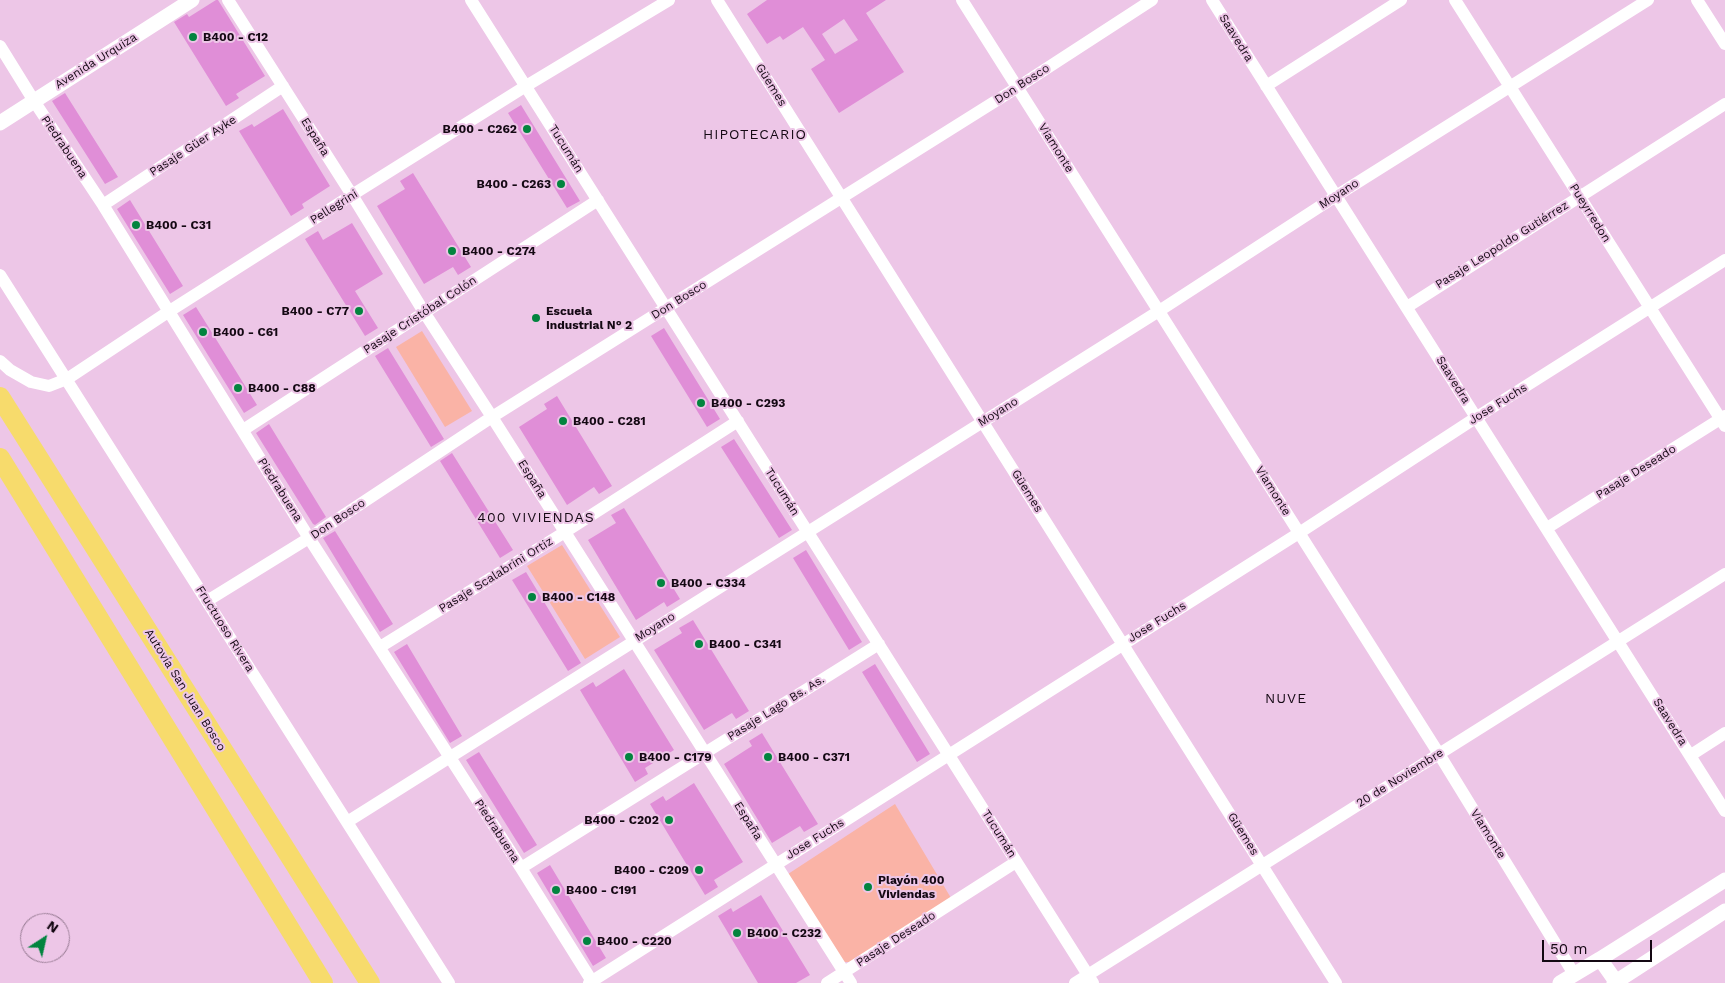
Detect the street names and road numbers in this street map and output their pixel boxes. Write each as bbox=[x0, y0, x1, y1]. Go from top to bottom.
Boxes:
street label: Saavedra bbox=[1216, 12, 1256, 64]
street label: Avenida Urquiza bbox=[52, 30, 140, 92]
street label: Güemes bbox=[752, 61, 790, 109]
street label: Don Bosco bbox=[992, 61, 1052, 107]
street label: Piedrabuena bbox=[38, 113, 90, 181]
street label: Pasaje Güer Ayke bbox=[147, 113, 239, 179]
street label: España bbox=[298, 115, 332, 159]
street label: Viamonte bbox=[1035, 121, 1077, 175]
street label: Tucumán bbox=[546, 122, 586, 176]
street label: Moyano bbox=[1316, 176, 1362, 212]
street label: Pueyrredon bbox=[1566, 181, 1614, 245]
street label: Pellegrini bbox=[308, 187, 360, 227]
street label: Pasaje Leopoldo Gutiérrez bbox=[1433, 198, 1571, 292]
street label: Pasaje Cristóbal Colón bbox=[361, 273, 479, 357]
street label: Don Bosco bbox=[649, 277, 709, 323]
street label: Saavedra bbox=[1433, 354, 1473, 406]
street label: Jose Fuchs bbox=[1466, 380, 1530, 428]
street label: Moyano bbox=[975, 394, 1021, 430]
street label: Pasaje Deseado bbox=[1593, 442, 1679, 502]
street label: Piedrabuena bbox=[255, 455, 305, 525]
street label: España bbox=[515, 457, 549, 501]
street label: Viamonte bbox=[1252, 464, 1294, 518]
street label: Tucumán bbox=[762, 465, 802, 519]
street label: Güemes bbox=[1008, 467, 1046, 515]
street label: Don Bosco bbox=[308, 496, 368, 542]
street label: Pasaje Scalabrini Ortiz bbox=[436, 534, 556, 616]
street label: Fructuoso Rivera bbox=[193, 583, 257, 675]
street label: Jose Fuchs bbox=[1125, 598, 1189, 646]
street label: Moyano bbox=[632, 609, 678, 645]
street label: Autovía San Juan Bosco bbox=[141, 626, 229, 754]
street label: Pasaje Lago Bs. As. bbox=[725, 672, 827, 744]
street label: Saavedra bbox=[1650, 696, 1690, 748]
street label: 20 de Noviembre bbox=[1354, 745, 1446, 811]
street label: Piedrabuena bbox=[471, 797, 523, 865]
street label: España bbox=[731, 799, 765, 843]
street label: Tucumán bbox=[979, 807, 1019, 861]
street label: Viamonte bbox=[1467, 807, 1509, 861]
street label: Güemes bbox=[1224, 810, 1262, 858]
street label: Jose Fuchs bbox=[783, 815, 847, 863]
street label: Pasaje Deseado bbox=[854, 908, 938, 970]

